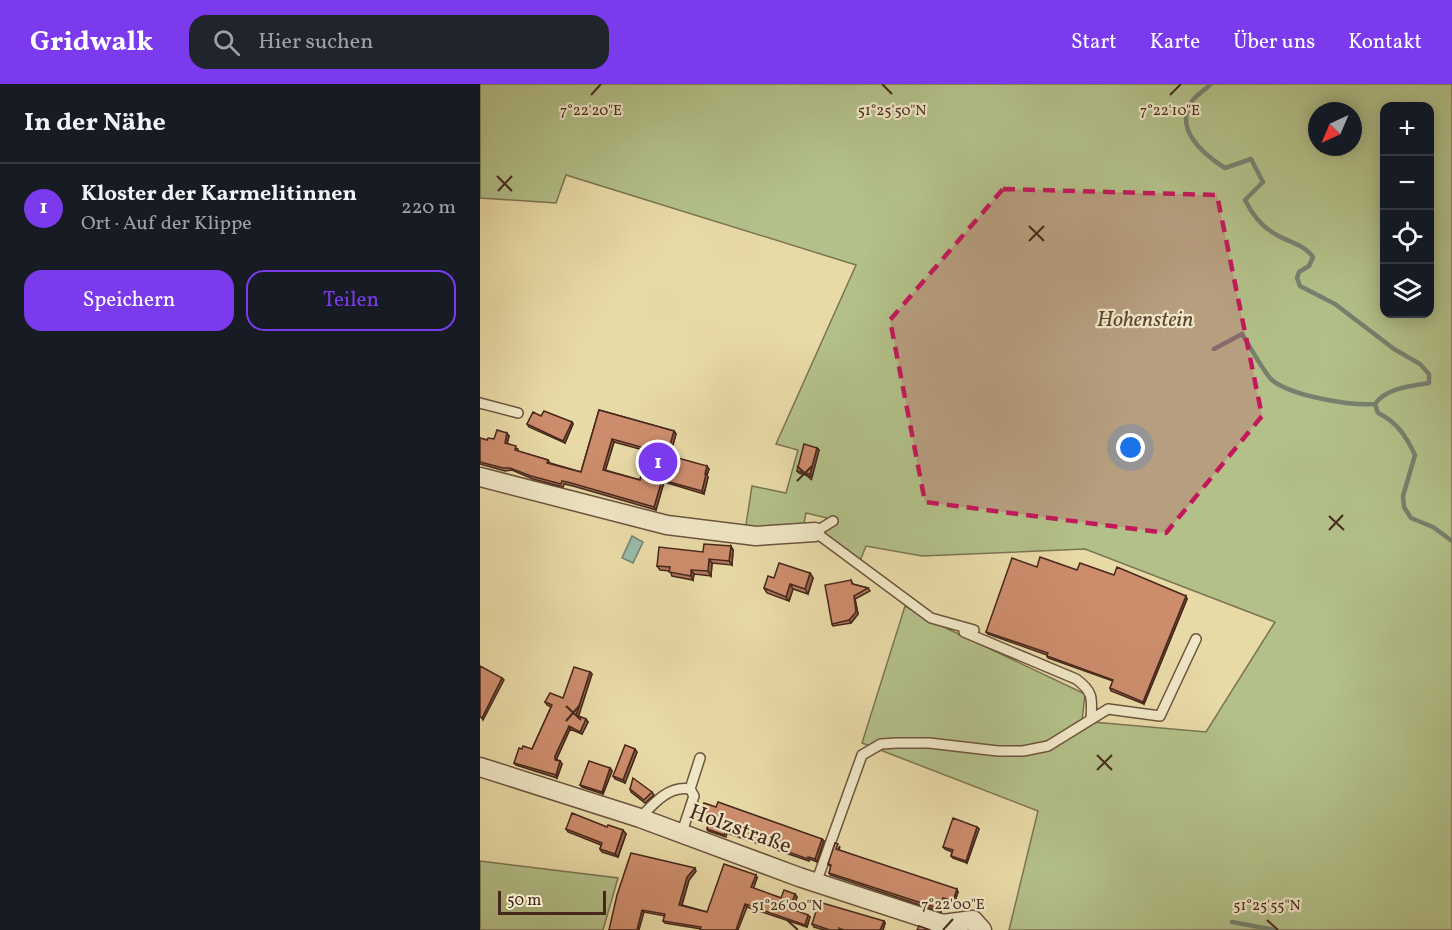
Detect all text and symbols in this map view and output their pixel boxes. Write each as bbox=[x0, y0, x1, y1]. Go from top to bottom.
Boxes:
search box bbox=[189, 15, 609, 69]
text: Gridwalk bbox=[30, 23, 153, 62]
icon: search bbox=[210, 26, 243, 59]
text: Hier suchen bbox=[258, 27, 373, 58]
text: Start bbox=[1071, 28, 1117, 57]
text: Karte bbox=[1150, 28, 1200, 57]
text: Über uns bbox=[1233, 28, 1315, 57]
text: Kontakt bbox=[1348, 28, 1422, 57]
text: 7°22'20"E bbox=[560, 101, 622, 122]
text: 51°25'50"N bbox=[858, 101, 926, 122]
text: 7°22'10"E bbox=[1140, 101, 1200, 122]
north arrow bbox=[1308, 102, 1362, 156]
map controls bbox=[1380, 102, 1434, 318]
button: + bbox=[1380, 102, 1434, 156]
text: In der Nähe bbox=[24, 105, 166, 141]
button: − bbox=[1380, 156, 1434, 210]
text: Kloster der Karmelitinnen bbox=[81, 179, 357, 210]
text: 1 bbox=[39, 194, 48, 222]
text: 220 m bbox=[401, 194, 456, 222]
text: Ort · Auf der Klippe bbox=[81, 210, 252, 238]
button: locate bbox=[1380, 210, 1434, 264]
button: layers bbox=[1380, 264, 1434, 318]
button: Speichern bbox=[24, 270, 234, 331]
button: Teilen bbox=[246, 270, 456, 331]
park label: Hohenstein bbox=[1097, 305, 1193, 336]
your location bbox=[1116, 433, 1145, 462]
pin: 1 bbox=[638, 440, 678, 484]
street label: Holzstraße bbox=[685, 797, 795, 863]
scale bar bbox=[498, 888, 606, 916]
text: 50 m bbox=[507, 890, 541, 912]
text: 7°22'00"E bbox=[921, 895, 985, 916]
text: 51°26'00"N bbox=[751, 896, 823, 917]
text: 51°25'55"N bbox=[1233, 896, 1301, 917]

